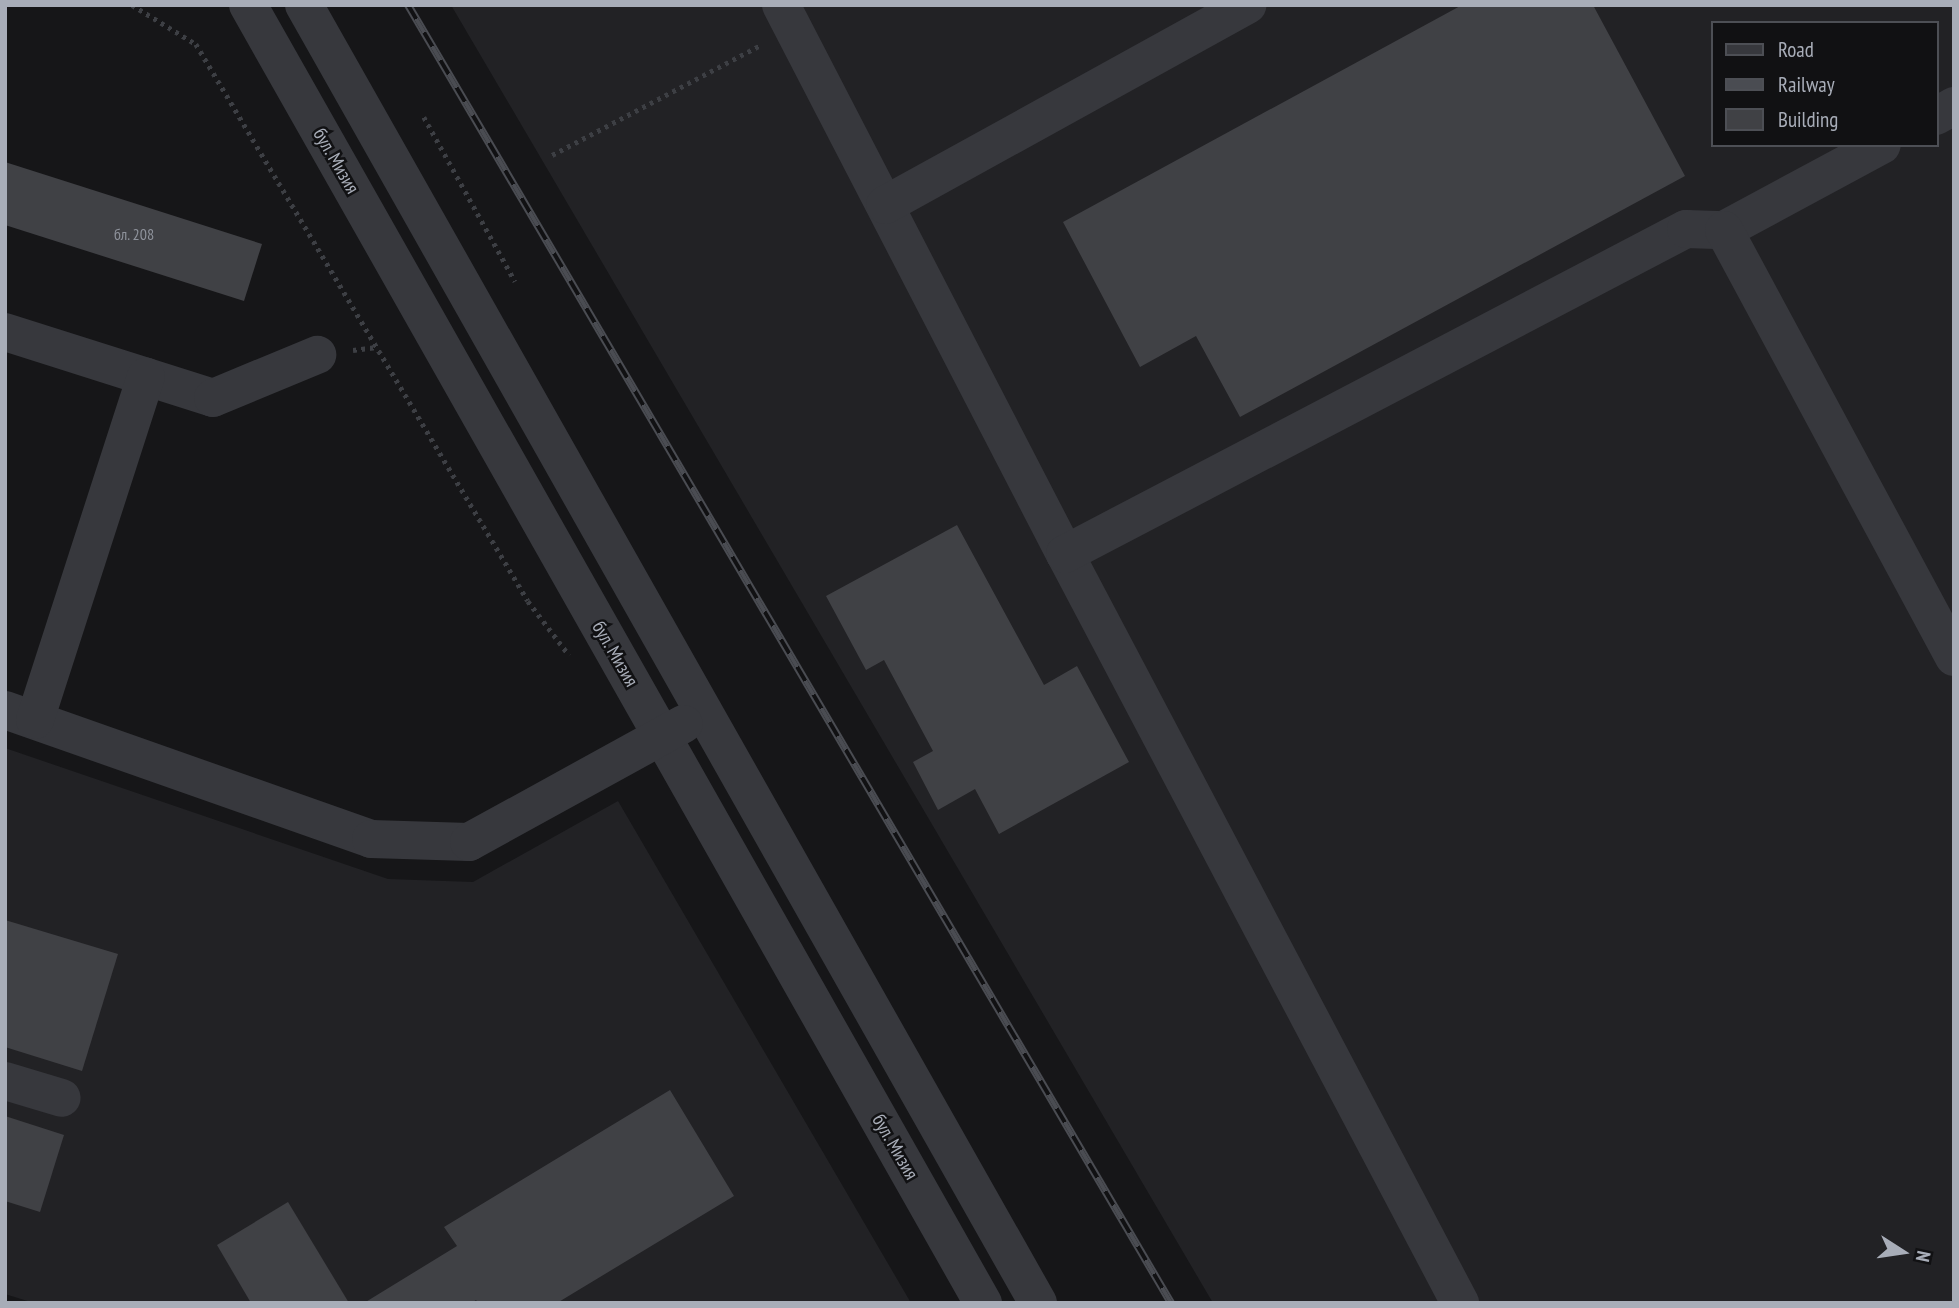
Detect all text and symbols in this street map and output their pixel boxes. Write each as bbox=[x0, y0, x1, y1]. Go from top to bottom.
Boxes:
legend bbox=[1710, 21, 1938, 147]
text: Road bbox=[1778, 36, 1814, 63]
text: Railway bbox=[1778, 71, 1835, 98]
text: Building bbox=[1778, 106, 1838, 133]
street label: бул. Мизия bbox=[308, 124, 364, 198]
house number: бл. 208 bbox=[113, 224, 155, 244]
street label: бул. Мизия bbox=[587, 617, 643, 691]
street label: бул. Мизия bbox=[867, 1110, 923, 1184]
north arrow bbox=[1868, 1217, 1938, 1287]
text: N bbox=[1911, 1249, 1936, 1264]

